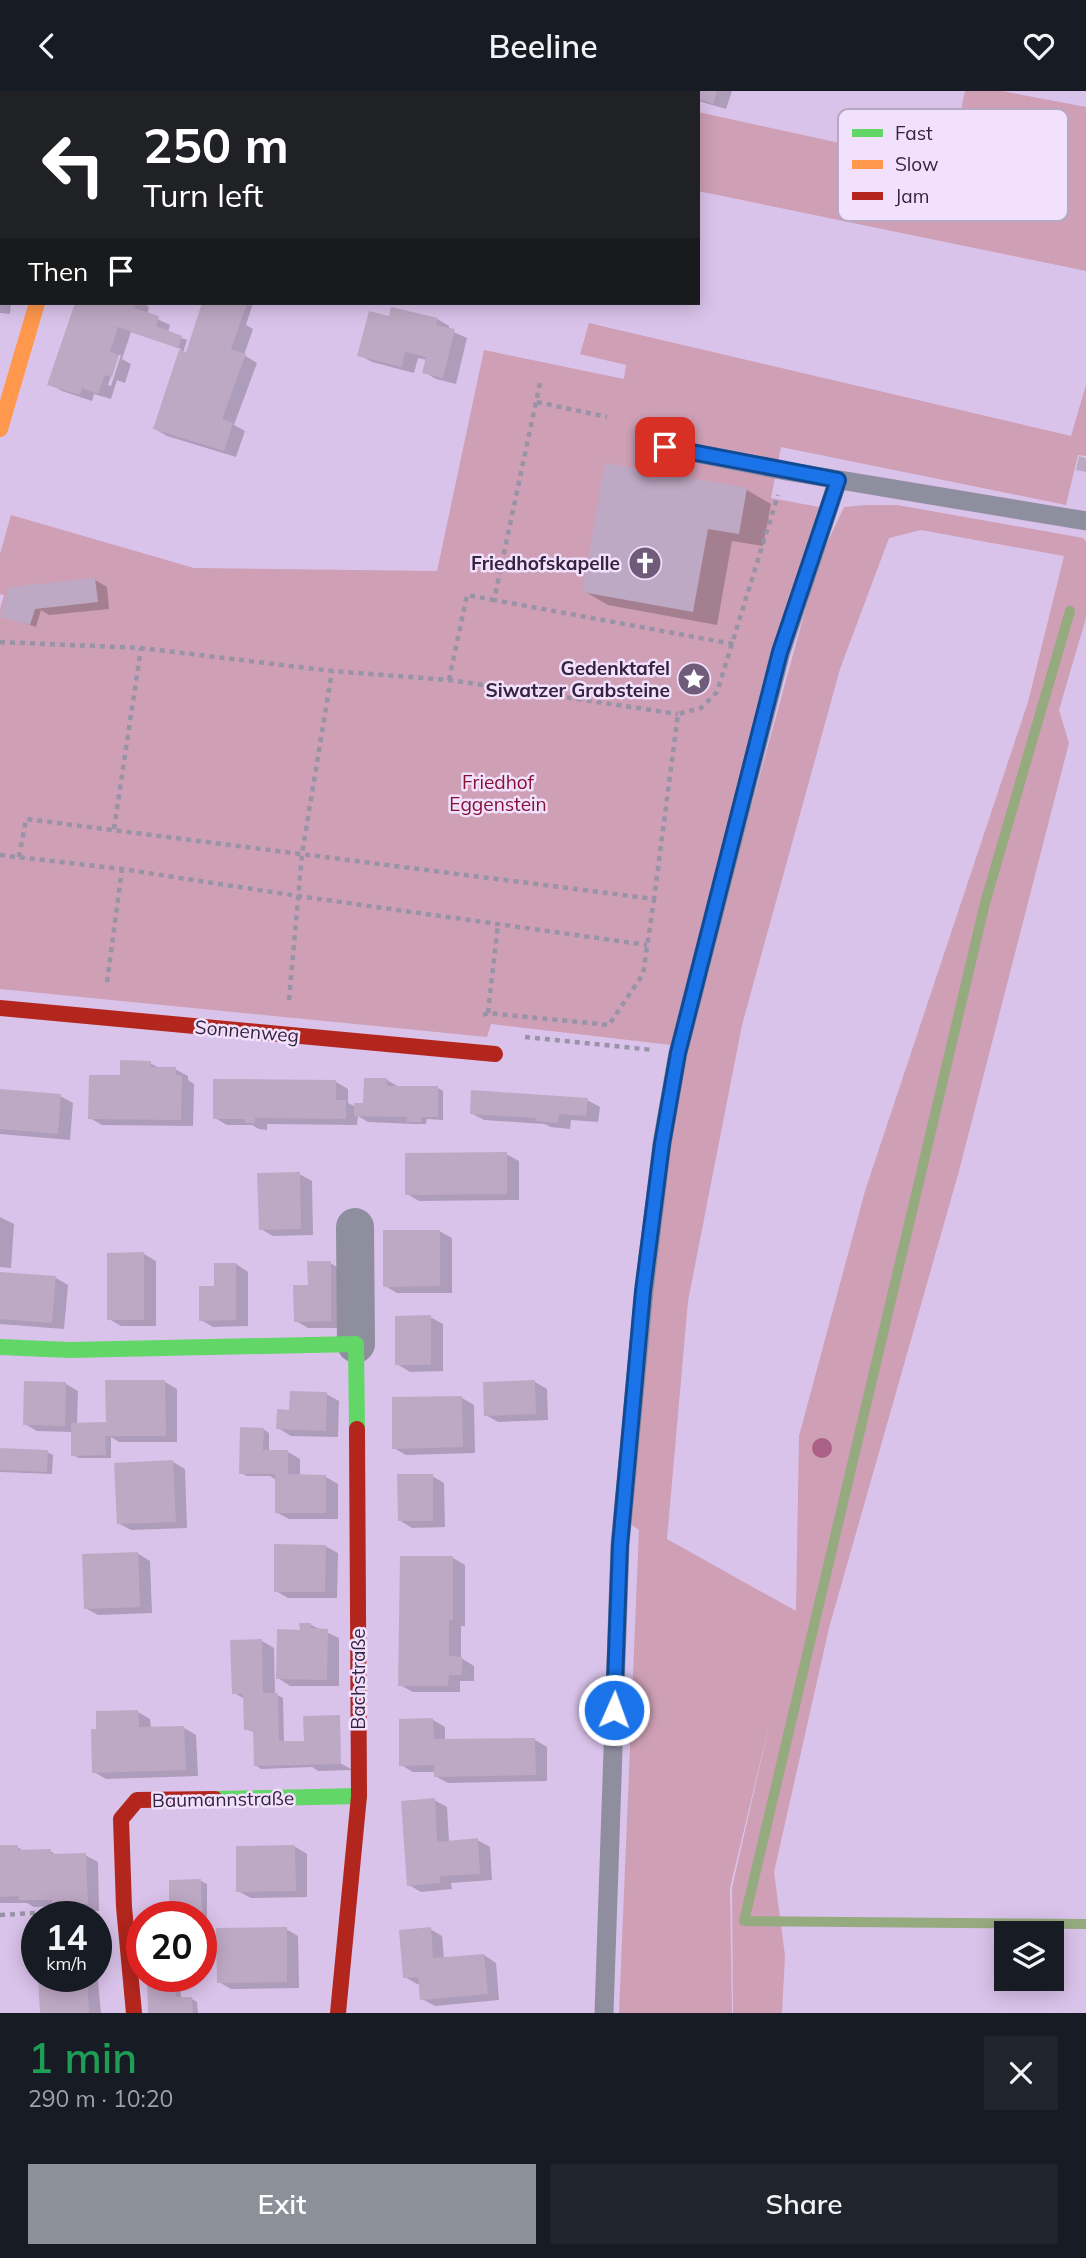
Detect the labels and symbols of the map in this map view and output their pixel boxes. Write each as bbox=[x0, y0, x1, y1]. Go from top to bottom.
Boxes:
legend bbox=[838, 109, 1068, 221]
text: Fast bbox=[895, 121, 933, 145]
text: Slow bbox=[895, 152, 939, 176]
text: Jam bbox=[895, 184, 929, 208]
pin bbox=[635, 417, 695, 477]
church icon: Friedhofskapelle bbox=[626, 544, 664, 582]
place label: Friedhofskapelle bbox=[471, 551, 620, 575]
place label: Gedenktafel Siwatzer Grabsteine bbox=[486, 656, 670, 702]
place icon: Gedenktafel Siwatzer Grabsteine bbox=[675, 660, 713, 698]
park label: Friedhof Eggenstein bbox=[449, 770, 547, 816]
street label: Sonnenweg bbox=[194, 1014, 300, 1048]
street label: Bachstraße bbox=[346, 1628, 370, 1730]
position arrow bbox=[577, 1673, 651, 1747]
street label: Baumannstraße bbox=[152, 1786, 294, 1812]
speed limit sign: 20 bbox=[126, 1901, 217, 1992]

